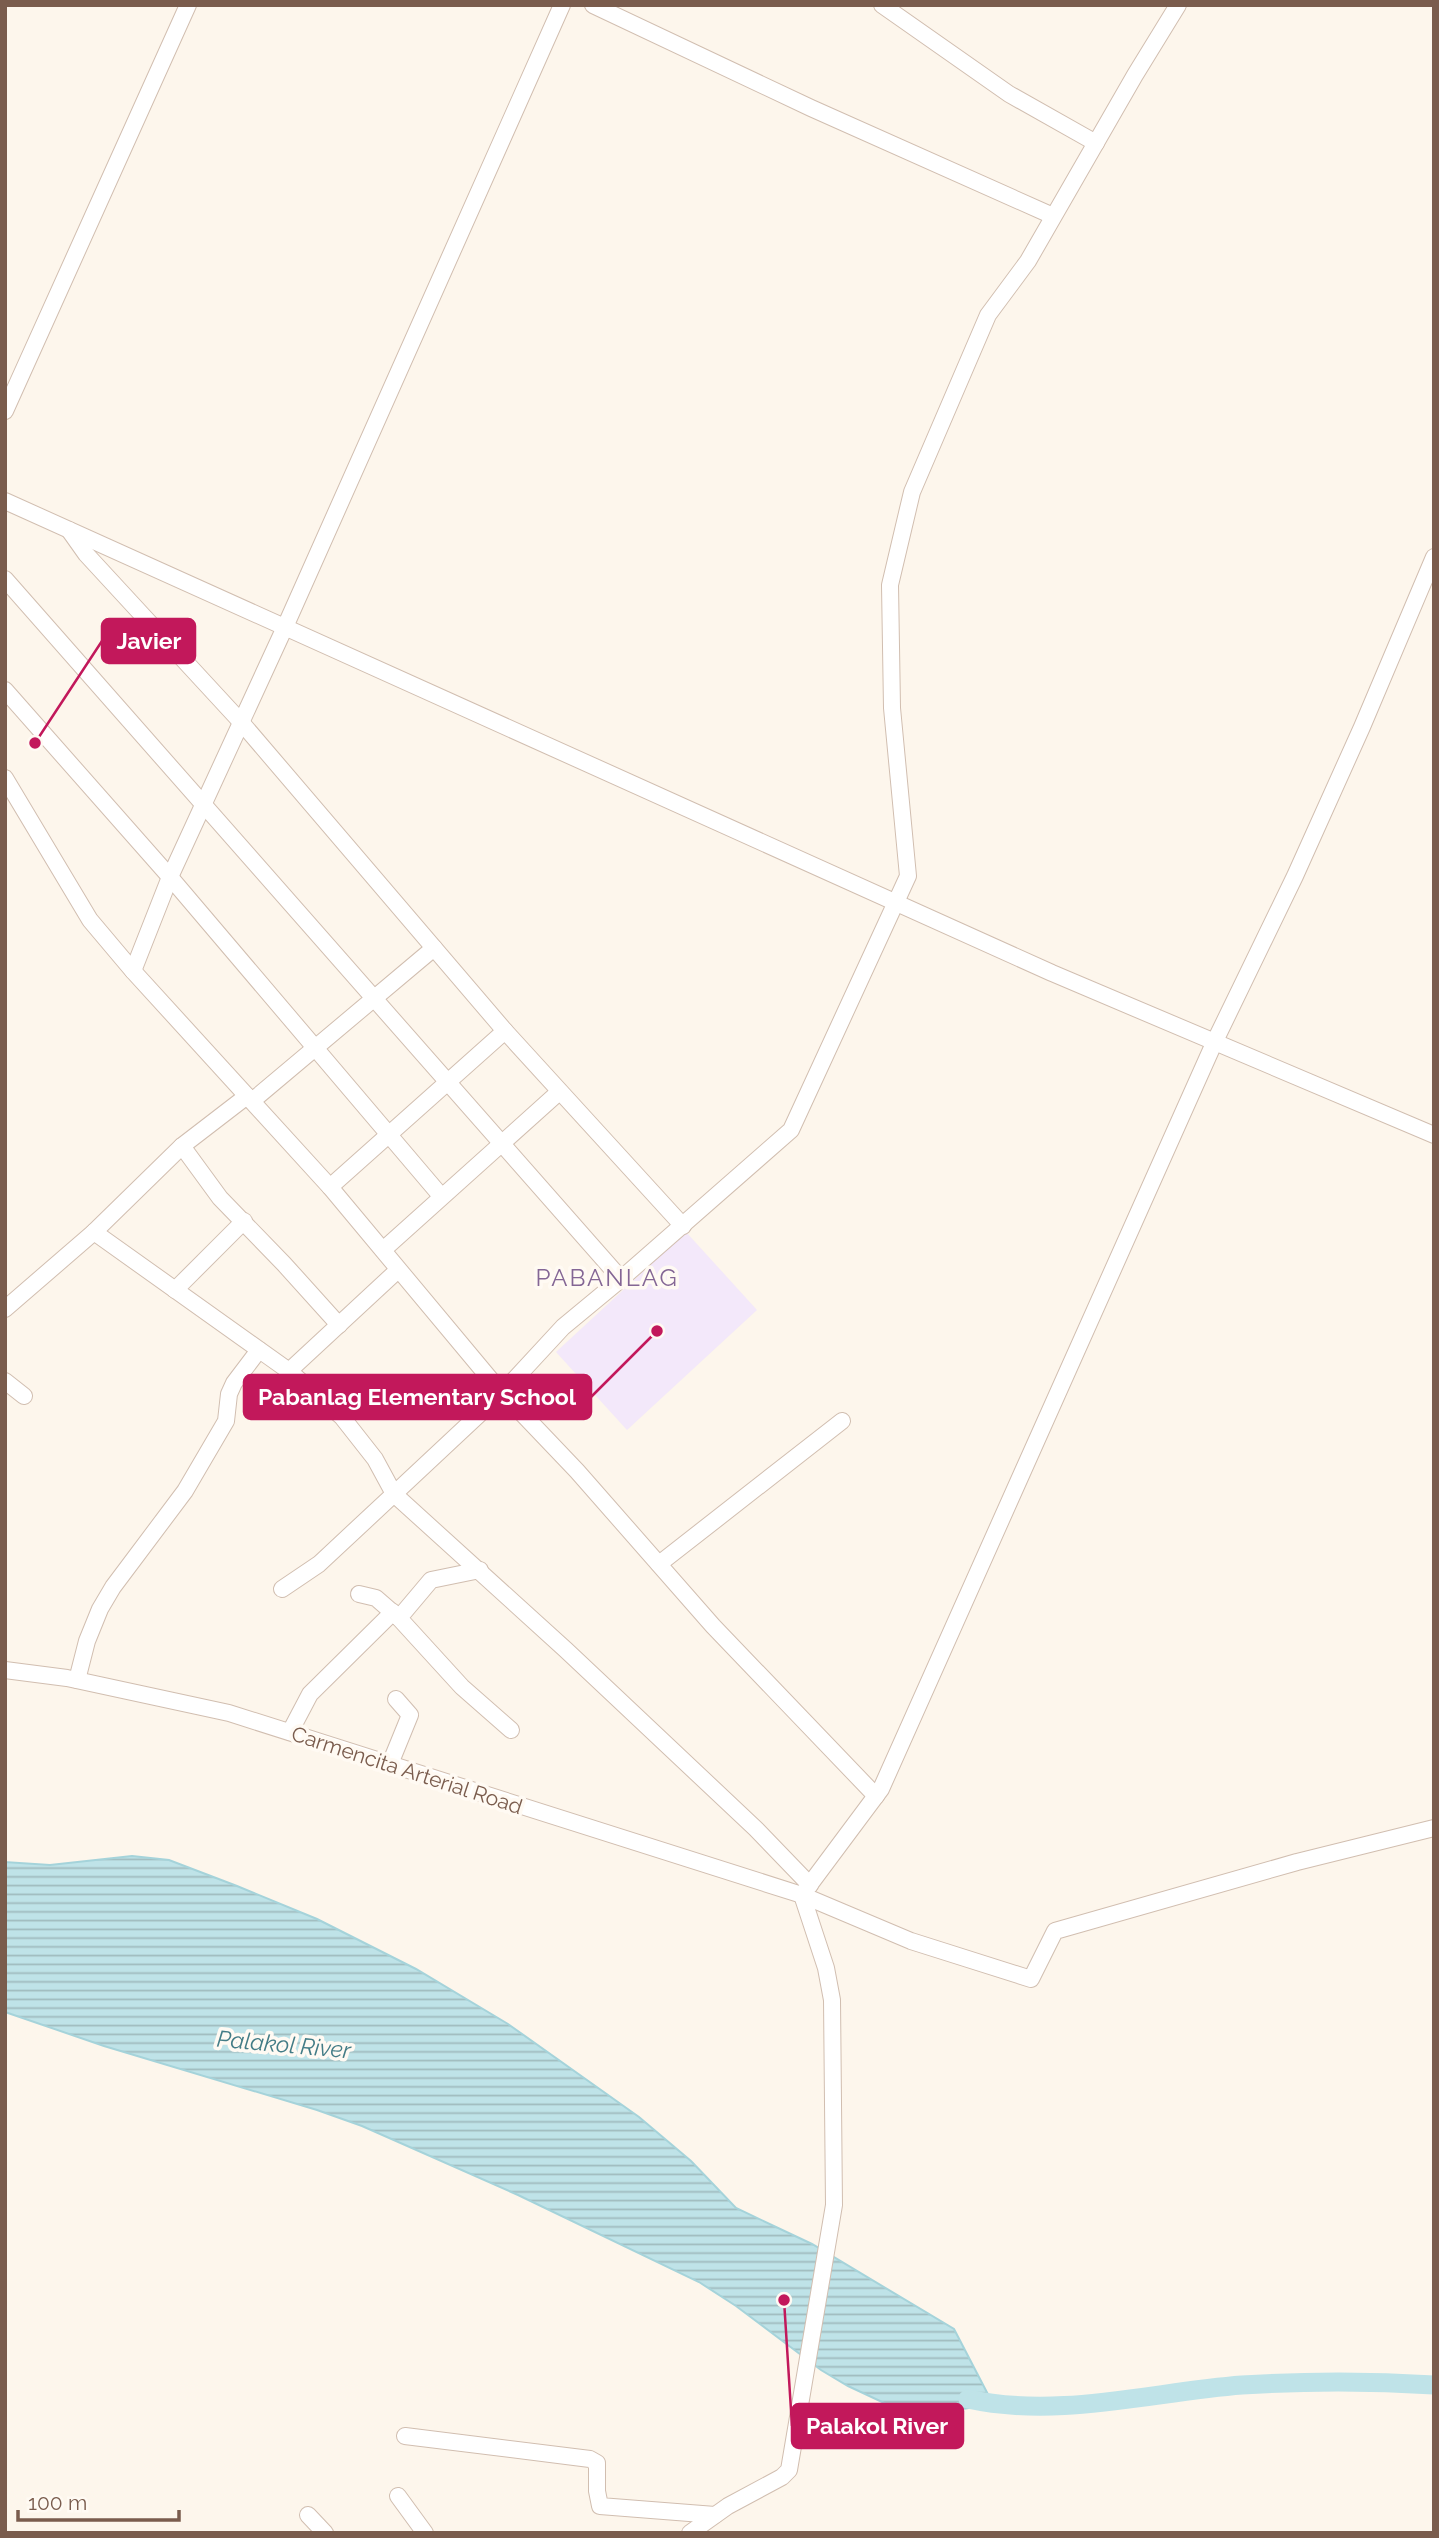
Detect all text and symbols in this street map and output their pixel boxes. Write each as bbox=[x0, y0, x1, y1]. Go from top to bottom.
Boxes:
callout: Javier bbox=[102, 619, 195, 663]
text: Javier bbox=[116, 627, 182, 654]
district label: PABANLAG bbox=[535, 1263, 679, 1292]
callout: Pabanlag Elementary School bbox=[244, 1375, 591, 1419]
text: Pabanlag Elementary School bbox=[258, 1383, 577, 1410]
street label: Carmencita Arterial Road bbox=[288, 1721, 526, 1819]
water label: Palakol River bbox=[216, 2025, 353, 2063]
callout: Palakol River bbox=[792, 2404, 963, 2448]
text: Palakol River bbox=[806, 2412, 948, 2439]
scale bar bbox=[18, 2478, 178, 2522]
text: 100 m bbox=[28, 2490, 87, 2515]

